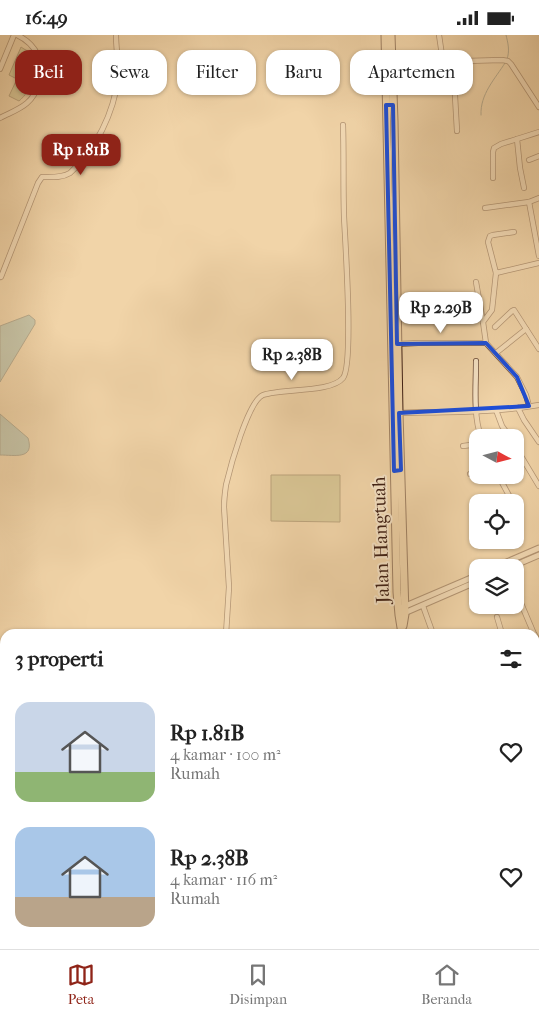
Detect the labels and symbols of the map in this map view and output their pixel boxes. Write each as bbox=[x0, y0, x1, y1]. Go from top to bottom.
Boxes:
pin: Rp 1.81B bbox=[29, 133, 133, 176]
pin: Rp 2.29B bbox=[389, 291, 493, 334]
pin: Rp 2.38B bbox=[240, 339, 344, 381]
north arrow bbox=[469, 429, 524, 484]
street label: Jalan Hangtuah bbox=[368, 476, 394, 606]

